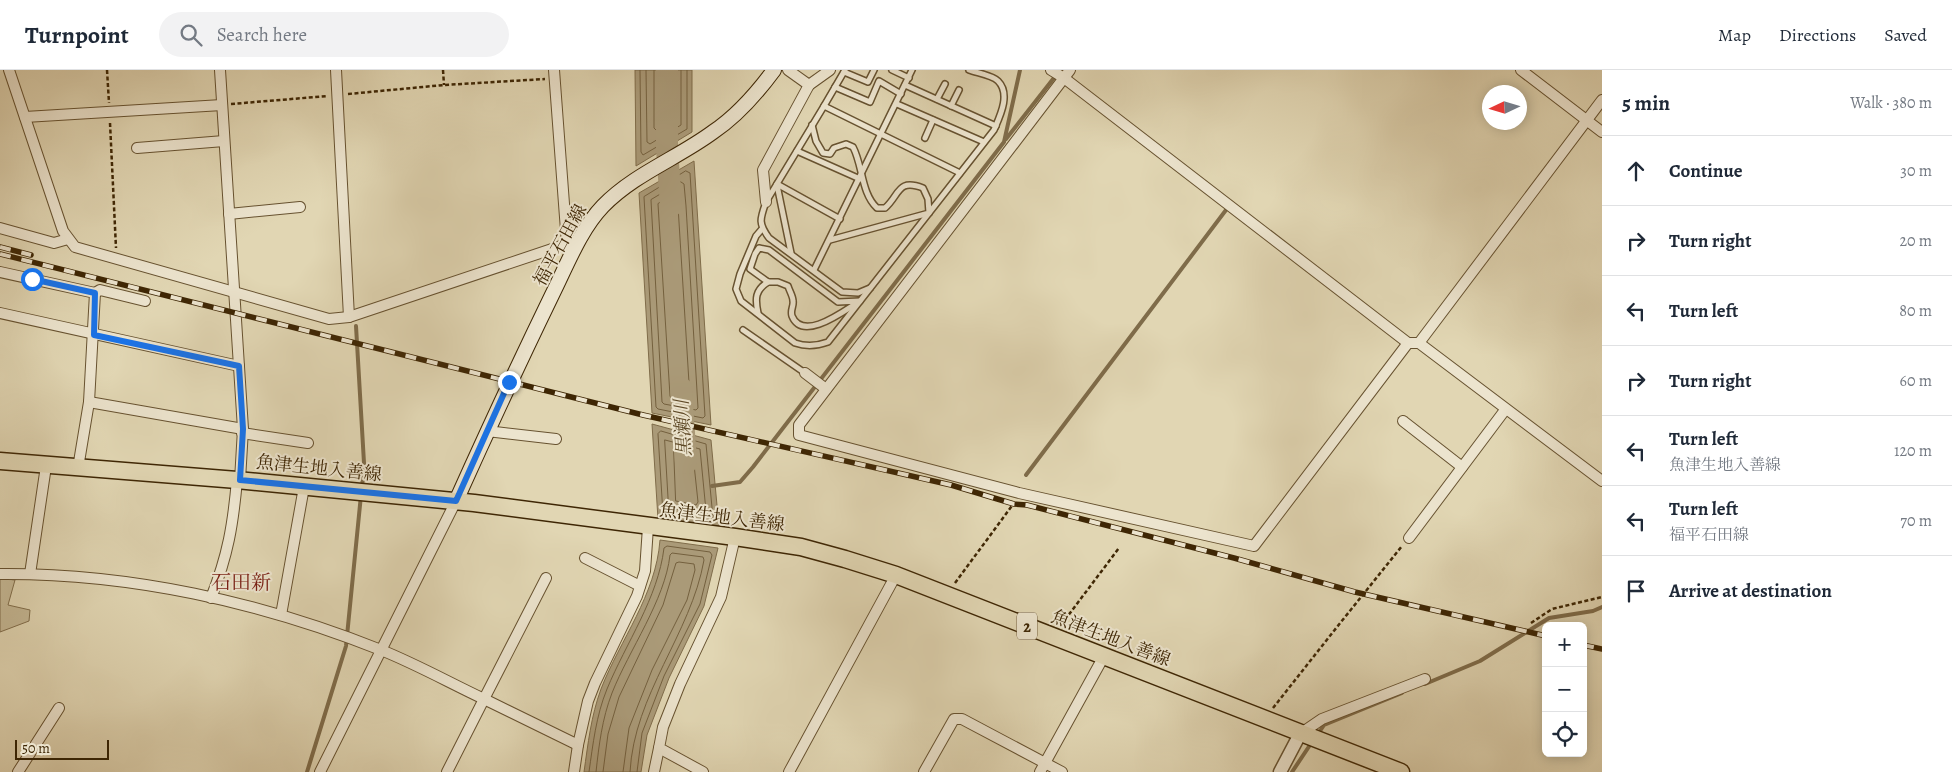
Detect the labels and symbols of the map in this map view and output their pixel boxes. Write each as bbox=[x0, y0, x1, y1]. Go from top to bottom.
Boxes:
north arrow bbox=[1482, 85, 1527, 130]
street label: 福平石田線 bbox=[528, 200, 592, 290]
route start bbox=[21, 268, 44, 291]
route end bbox=[498, 371, 521, 394]
water label: 黒瀬川 bbox=[668, 397, 697, 457]
street label: 魚津生地入善線 bbox=[255, 449, 383, 487]
street label: 魚津生地入善線 bbox=[658, 497, 786, 537]
district label: 石田新 bbox=[211, 569, 271, 596]
street label: 魚津生地入善線 bbox=[1048, 604, 1174, 672]
road number: 2 bbox=[1017, 612, 1037, 640]
scale bar bbox=[15, 737, 109, 760]

